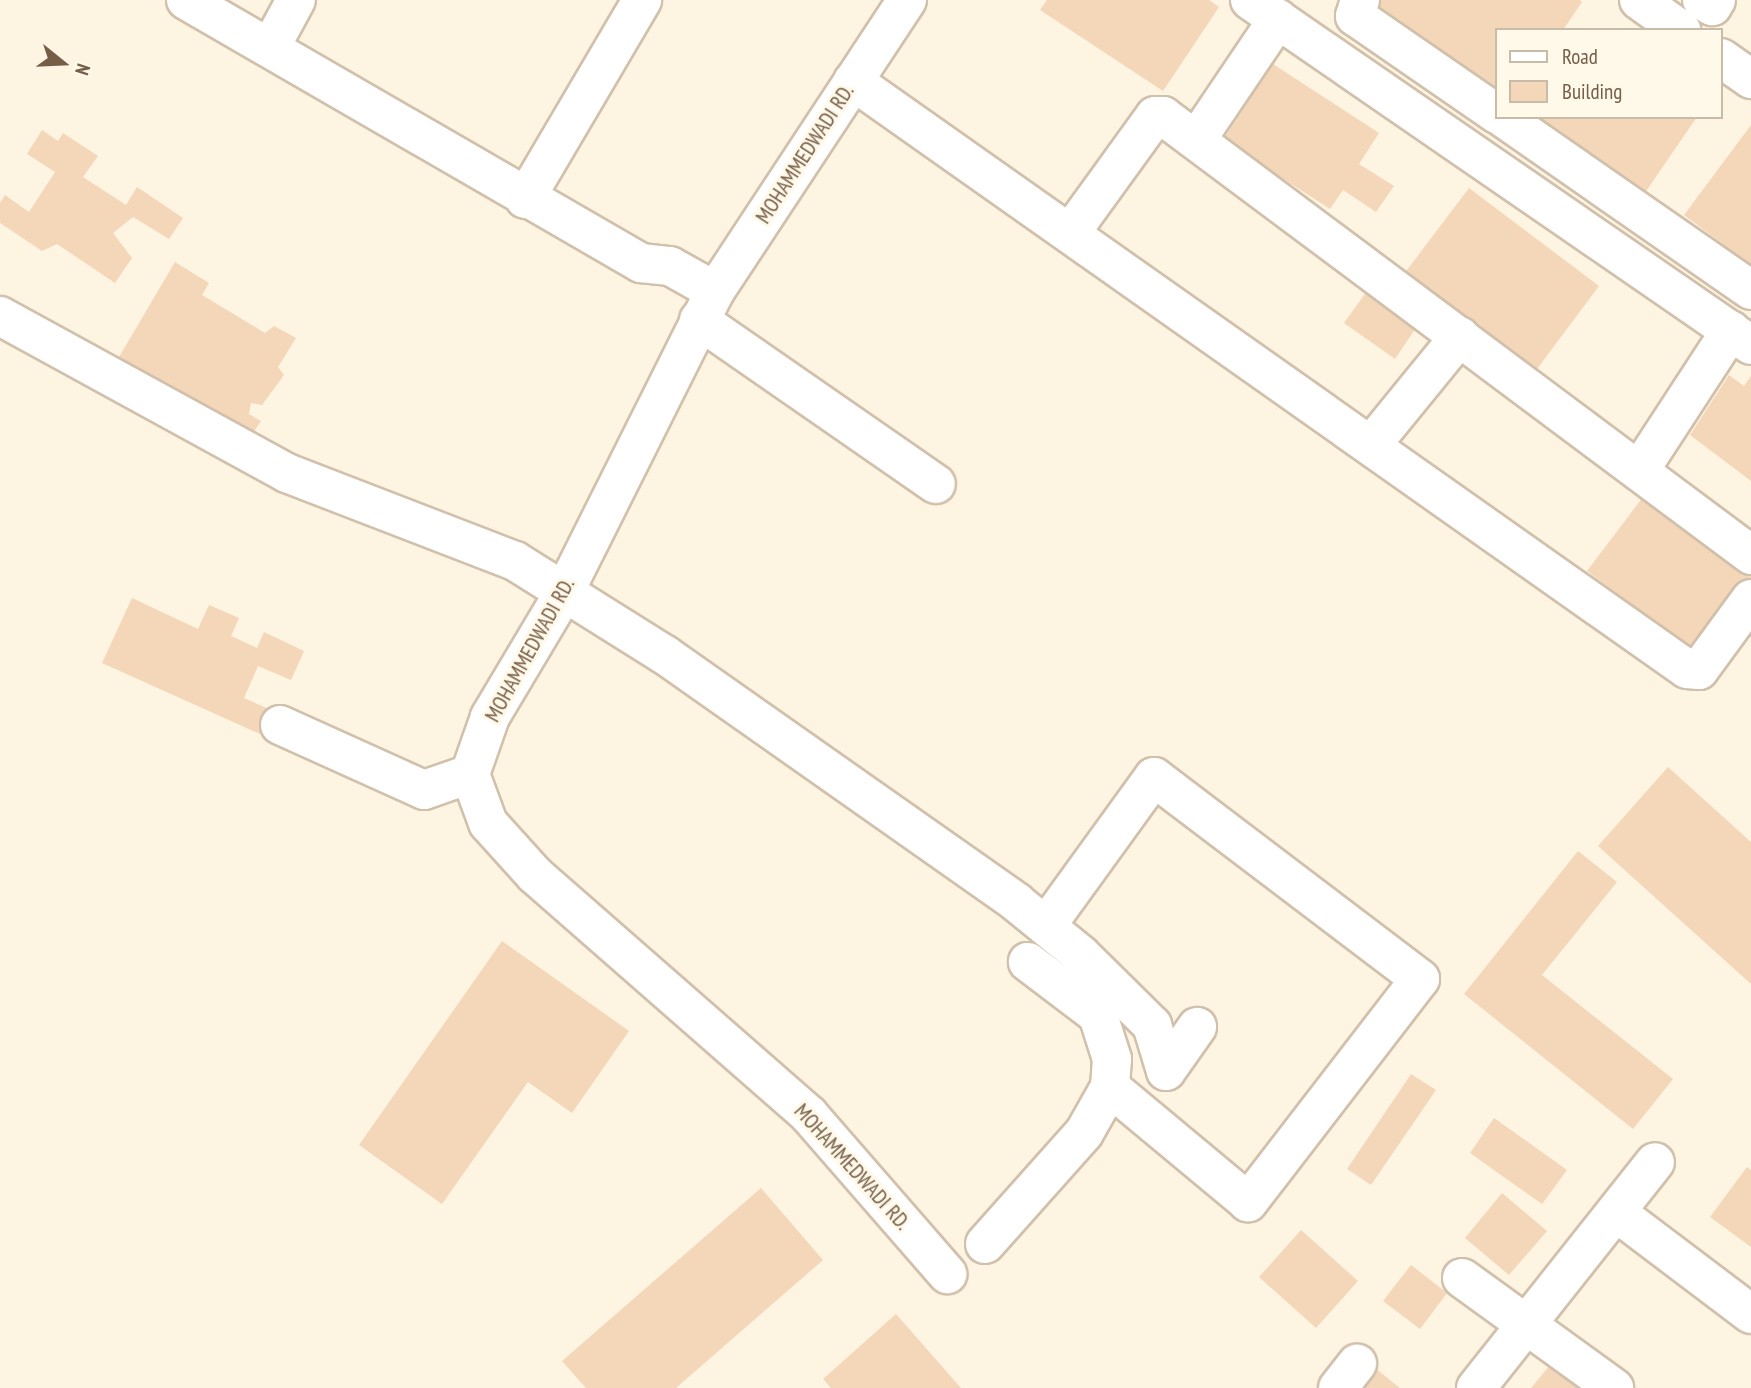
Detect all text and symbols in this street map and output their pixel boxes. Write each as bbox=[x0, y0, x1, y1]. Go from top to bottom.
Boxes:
north arrow bbox=[28, 28, 98, 98]
legend bbox=[1496, 28, 1723, 119]
text: Road bbox=[1562, 43, 1598, 70]
text: N bbox=[70, 61, 96, 78]
text: Building bbox=[1562, 78, 1622, 105]
street label: MOHAMMEDWADI RD. bbox=[751, 80, 859, 228]
street label: MOHAMMEDWADI RD. bbox=[480, 574, 580, 726]
street label: MOHAMMEDWADI RD. bbox=[789, 1099, 915, 1235]

